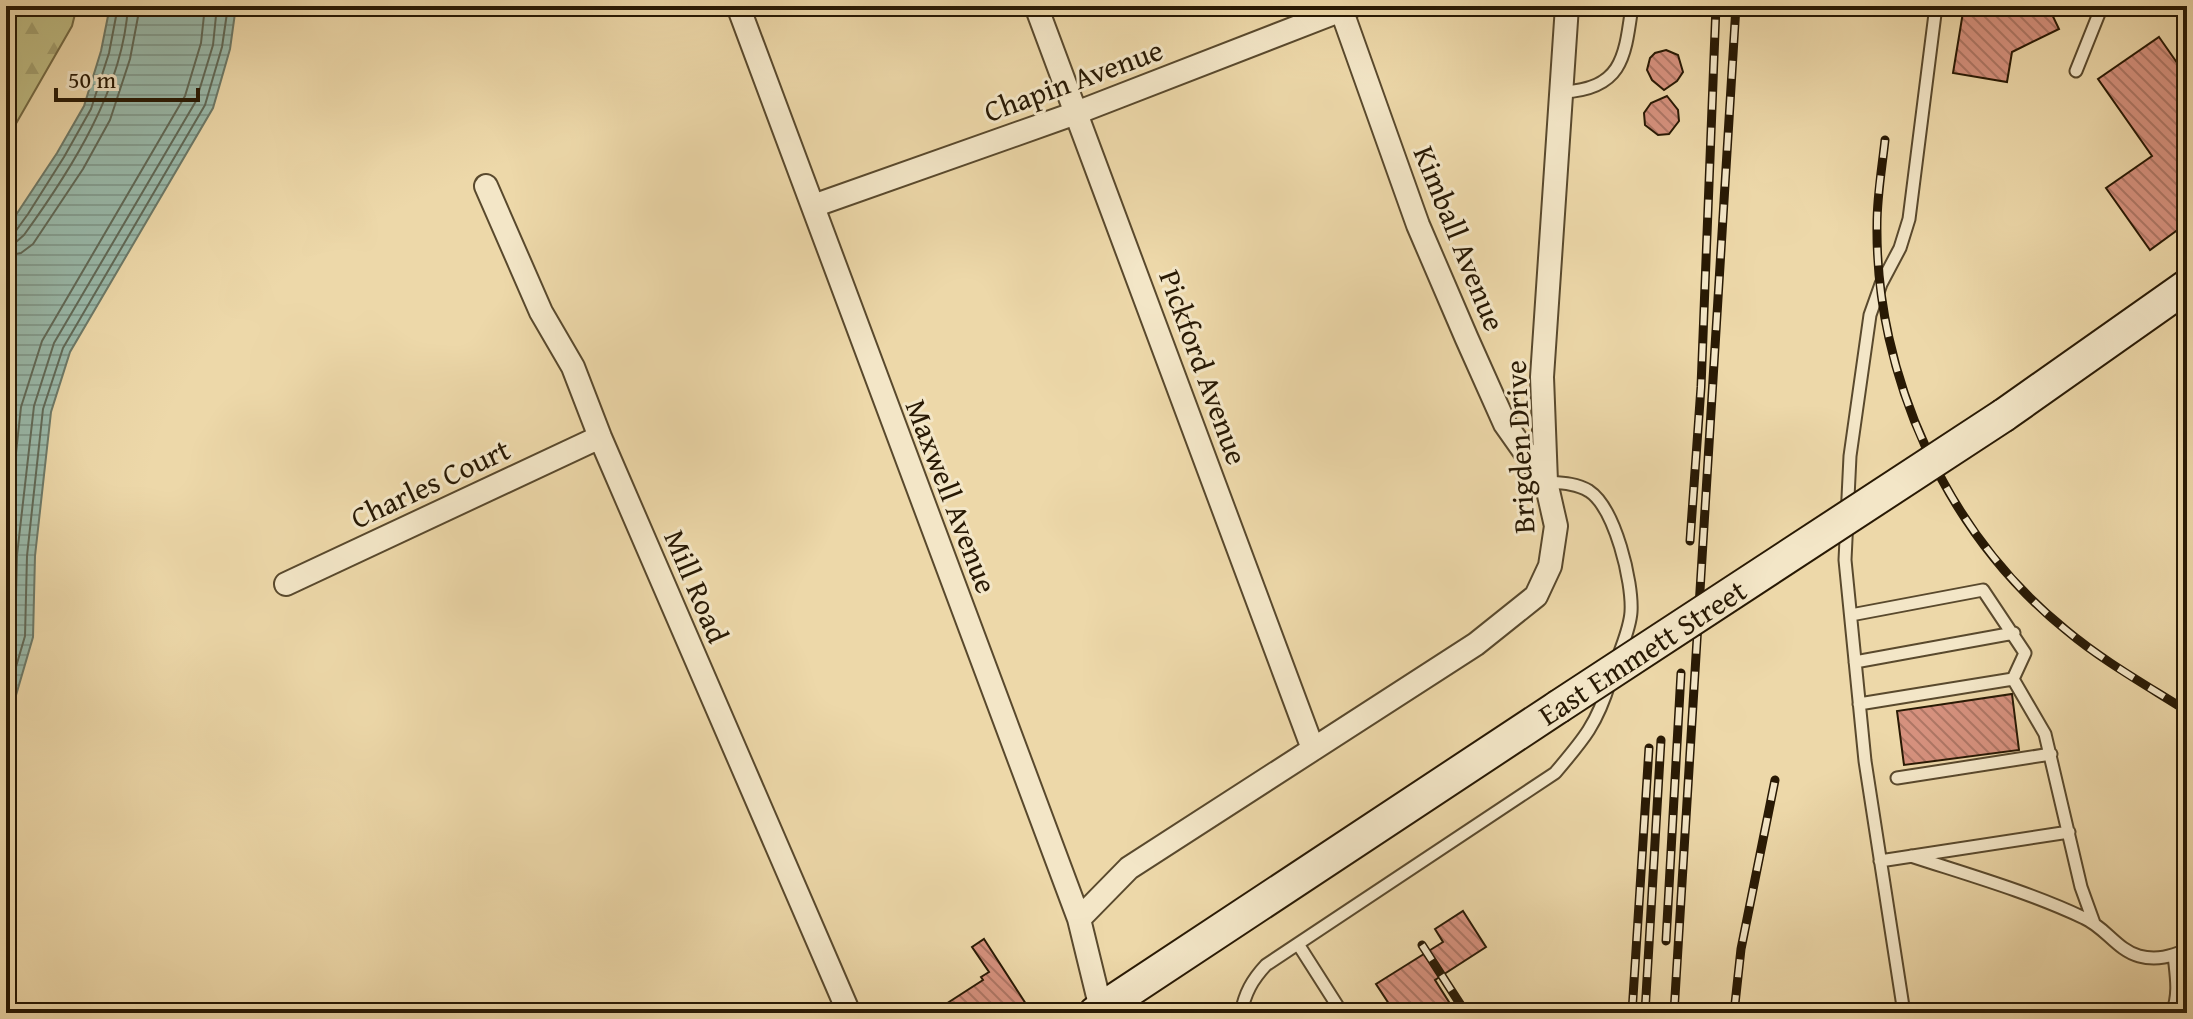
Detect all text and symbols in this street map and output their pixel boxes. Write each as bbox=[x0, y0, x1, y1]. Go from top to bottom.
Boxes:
street label: Chapin Avenue bbox=[977, 27, 1169, 133]
scale bar bbox=[56, 52, 198, 102]
text: 50 m bbox=[68, 62, 116, 97]
street label: Kimball Avenue bbox=[1403, 139, 1517, 337]
street label: Pickford Avenue bbox=[1148, 263, 1260, 471]
street label: Brigden Drive bbox=[1492, 359, 1546, 535]
street label: Maxwell Avenue bbox=[895, 393, 1009, 599]
street label: Charles Court bbox=[343, 427, 517, 539]
street label: Mill Road bbox=[653, 523, 741, 649]
street label: East Emmett Street bbox=[1529, 568, 1755, 736]

